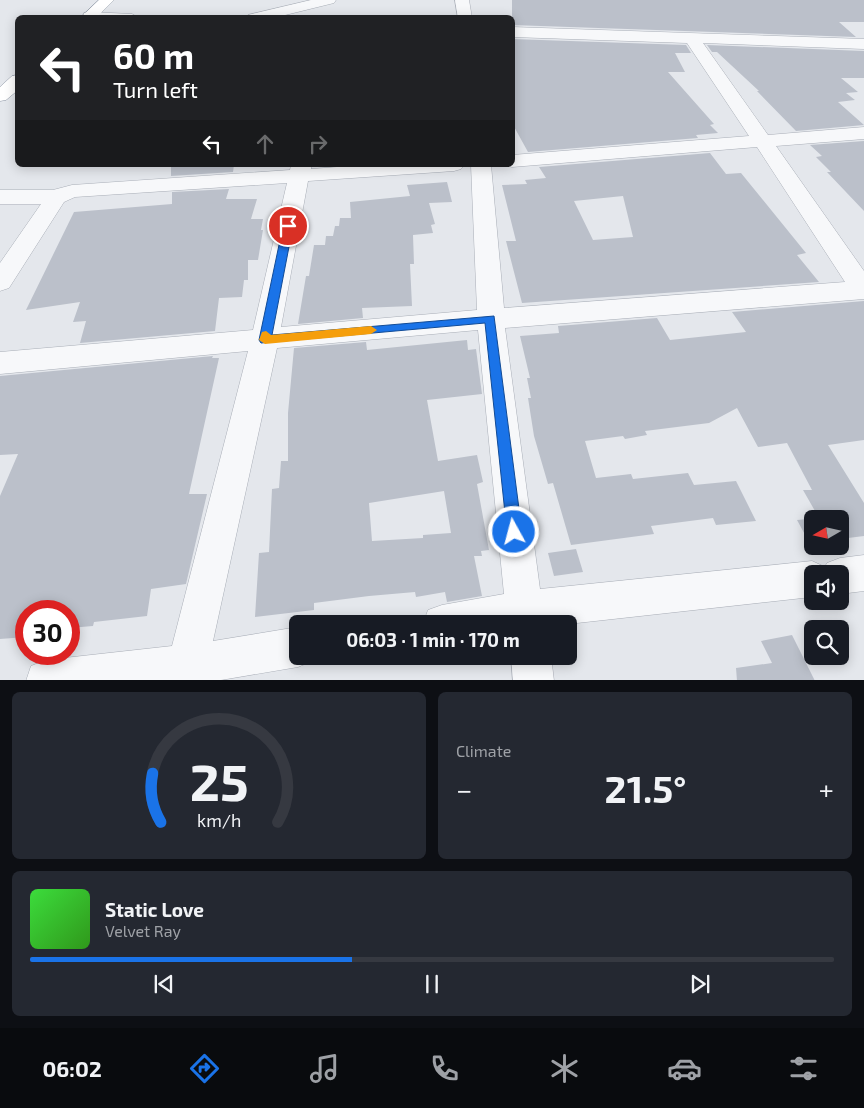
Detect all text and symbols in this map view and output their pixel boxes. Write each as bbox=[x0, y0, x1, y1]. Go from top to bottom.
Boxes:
text: 60 m bbox=[113, 34, 194, 76]
icon: left bbox=[30, 35, 95, 100]
text: Turn left bbox=[113, 76, 198, 102]
icon: left bbox=[198, 130, 226, 158]
icon: ahead bbox=[251, 130, 279, 158]
icon: right bbox=[304, 130, 332, 158]
pin bbox=[267, 205, 309, 247]
icon: arrive bbox=[274, 212, 302, 240]
position arrow bbox=[487, 505, 539, 557]
north arrow bbox=[804, 510, 849, 555]
map controls bbox=[804, 510, 849, 665]
button: sound bbox=[804, 565, 849, 610]
speed limit sign: 30 bbox=[15, 600, 80, 665]
button: search bbox=[804, 620, 849, 665]
text: 06:03 · 1 min · 170 m bbox=[346, 628, 520, 651]
text: Climate bbox=[456, 741, 511, 760]
text: 25 bbox=[190, 749, 248, 811]
text: 21.5° bbox=[605, 765, 686, 811]
text: − bbox=[456, 772, 472, 806]
text: + bbox=[819, 772, 834, 806]
text: km/h bbox=[197, 809, 241, 831]
text: Static Love bbox=[105, 898, 204, 921]
text: Velvet Ray bbox=[105, 921, 181, 940]
icon: previous bbox=[150, 970, 178, 998]
icon: pause bbox=[418, 970, 446, 998]
icon: next bbox=[686, 970, 714, 998]
icon: directions bbox=[187, 1051, 222, 1086]
icon: music bbox=[307, 1051, 342, 1086]
icon: phone bbox=[427, 1051, 462, 1086]
icon: climate bbox=[547, 1051, 582, 1086]
icon: car bbox=[667, 1051, 702, 1086]
icon: filters bbox=[786, 1051, 821, 1086]
text: 06:02 bbox=[42, 1055, 102, 1081]

